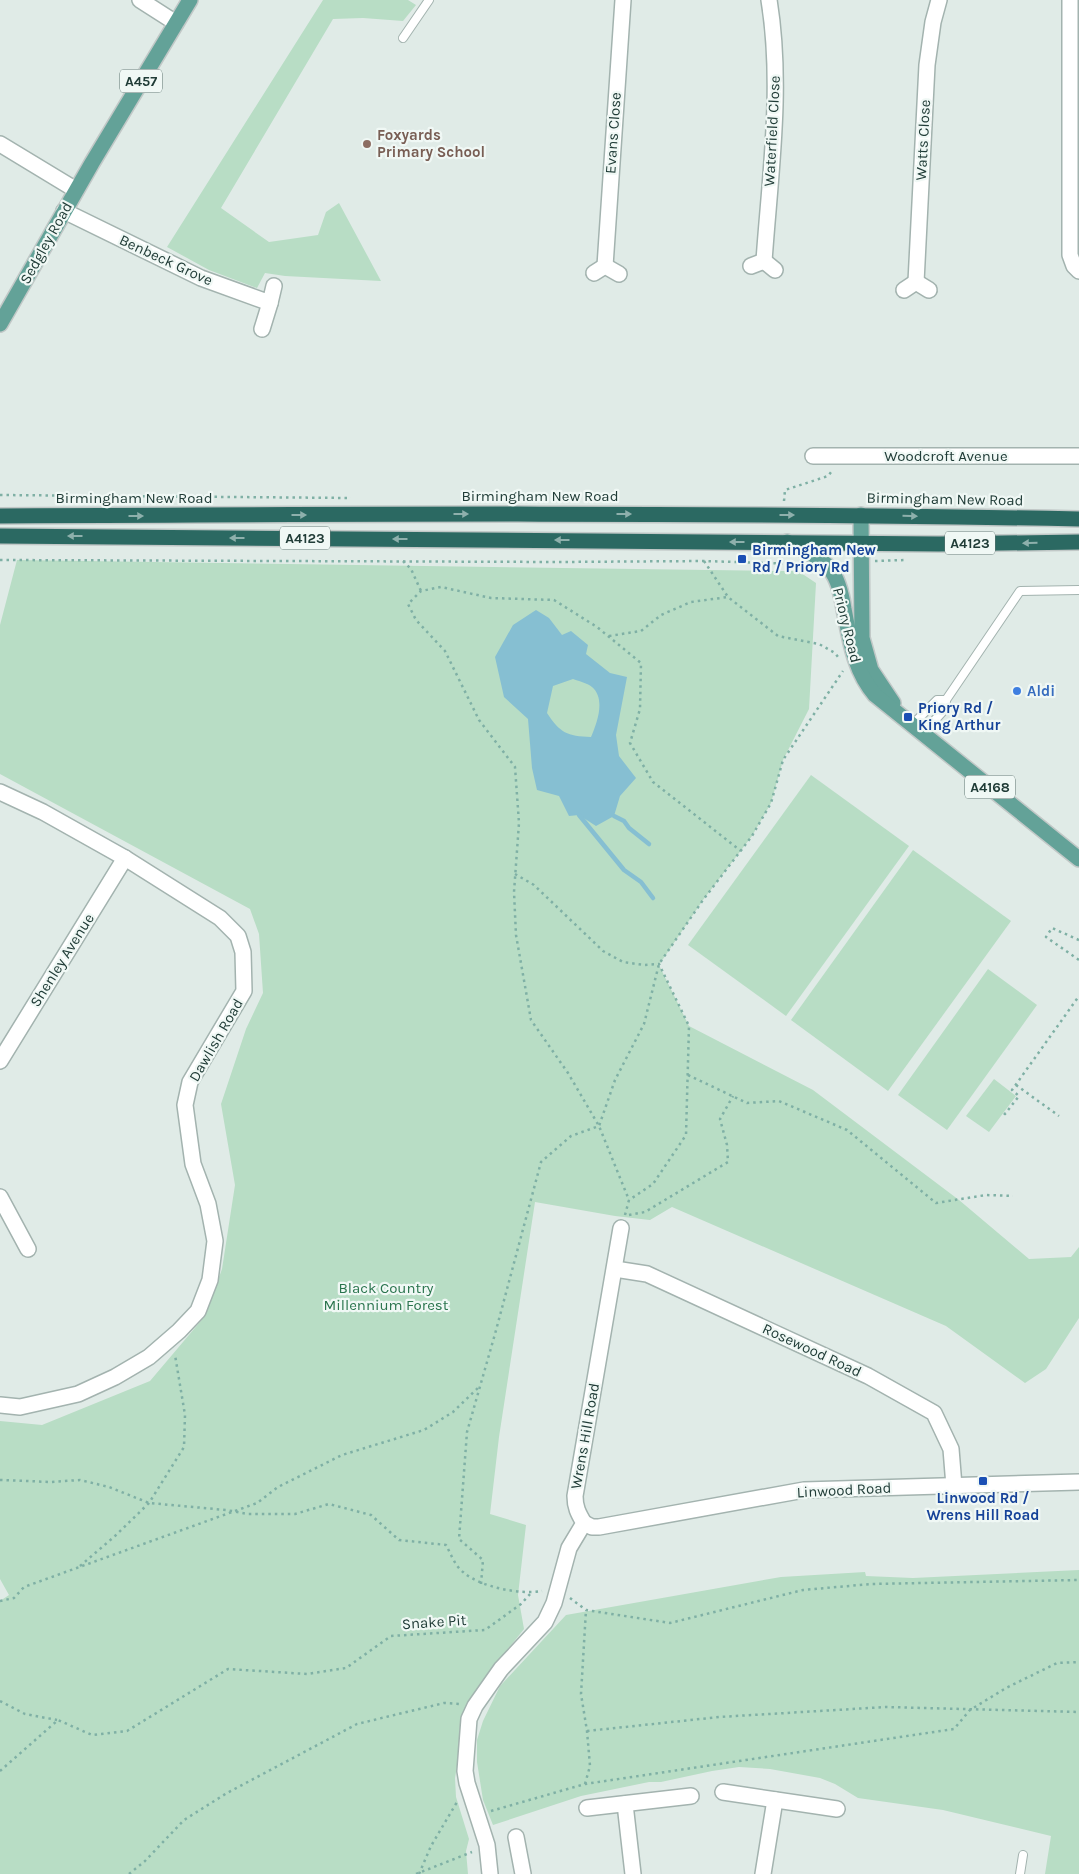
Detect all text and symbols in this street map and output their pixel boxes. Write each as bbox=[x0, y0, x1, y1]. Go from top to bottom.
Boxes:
road number: A457 bbox=[120, 70, 162, 92]
street label: Waterfield Close bbox=[760, 75, 784, 187]
street label: Evans Close bbox=[601, 92, 625, 174]
street label: Watts Close bbox=[912, 99, 934, 181]
place label: Foxyards Primary School bbox=[377, 126, 485, 161]
marker: Foxyards Primary School bbox=[361, 138, 373, 150]
street label: Sedgley Road bbox=[16, 199, 76, 287]
street label: Benbeck Grove bbox=[116, 231, 216, 289]
street label: Woodcroft Avenue bbox=[884, 447, 1008, 465]
street label: Birmingham New Road bbox=[461, 487, 619, 505]
street label: Birmingham New Road bbox=[55, 489, 213, 507]
street label: Birmingham New Road bbox=[866, 489, 1024, 509]
one-way arrow bbox=[453, 510, 469, 518]
one-way arrow bbox=[616, 510, 632, 518]
one-way arrow bbox=[291, 511, 307, 519]
one-way arrow bbox=[779, 511, 795, 519]
one-way arrow bbox=[128, 512, 144, 520]
one-way arrow bbox=[902, 512, 918, 520]
road number: A4123 bbox=[280, 526, 330, 550]
one-way arrow bbox=[66, 532, 82, 540]
road number: A4123 bbox=[945, 532, 995, 554]
one-way arrow bbox=[229, 533, 245, 541]
one-way arrow bbox=[391, 535, 407, 543]
one-way arrow bbox=[554, 536, 570, 544]
one-way arrow bbox=[729, 538, 745, 546]
one-way arrow bbox=[1022, 539, 1038, 547]
place label: Birmingham New Rd / Priory Rd bbox=[752, 541, 877, 576]
marker: Birmingham New Rd / Priory Rd bbox=[736, 553, 748, 565]
street label: Priory Road bbox=[829, 586, 865, 664]
place label: Aldi bbox=[1027, 682, 1055, 700]
marker: Aldi bbox=[1011, 685, 1023, 697]
place label: Priory Rd / King Arthur bbox=[918, 699, 1001, 734]
marker: Priory Rd / King Arthur bbox=[902, 711, 914, 723]
road number: A4168 bbox=[965, 776, 1015, 799]
street label: Shenley Avenue bbox=[26, 910, 98, 1010]
street label: Dawlish Road bbox=[185, 995, 247, 1085]
park label: Black Country Millennium Forest bbox=[324, 1279, 449, 1314]
street label: Rosewood Road bbox=[760, 1319, 864, 1381]
street label: Wrens Hill Road bbox=[567, 1381, 603, 1491]
marker: Linwood Rd / Wrens Hill Road bbox=[977, 1475, 989, 1487]
street label: Linwood Road bbox=[796, 1479, 892, 1501]
place label: Linwood Rd / Wrens Hill Road bbox=[926, 1489, 1040, 1524]
street label: Snake Pit bbox=[401, 1611, 467, 1633]

